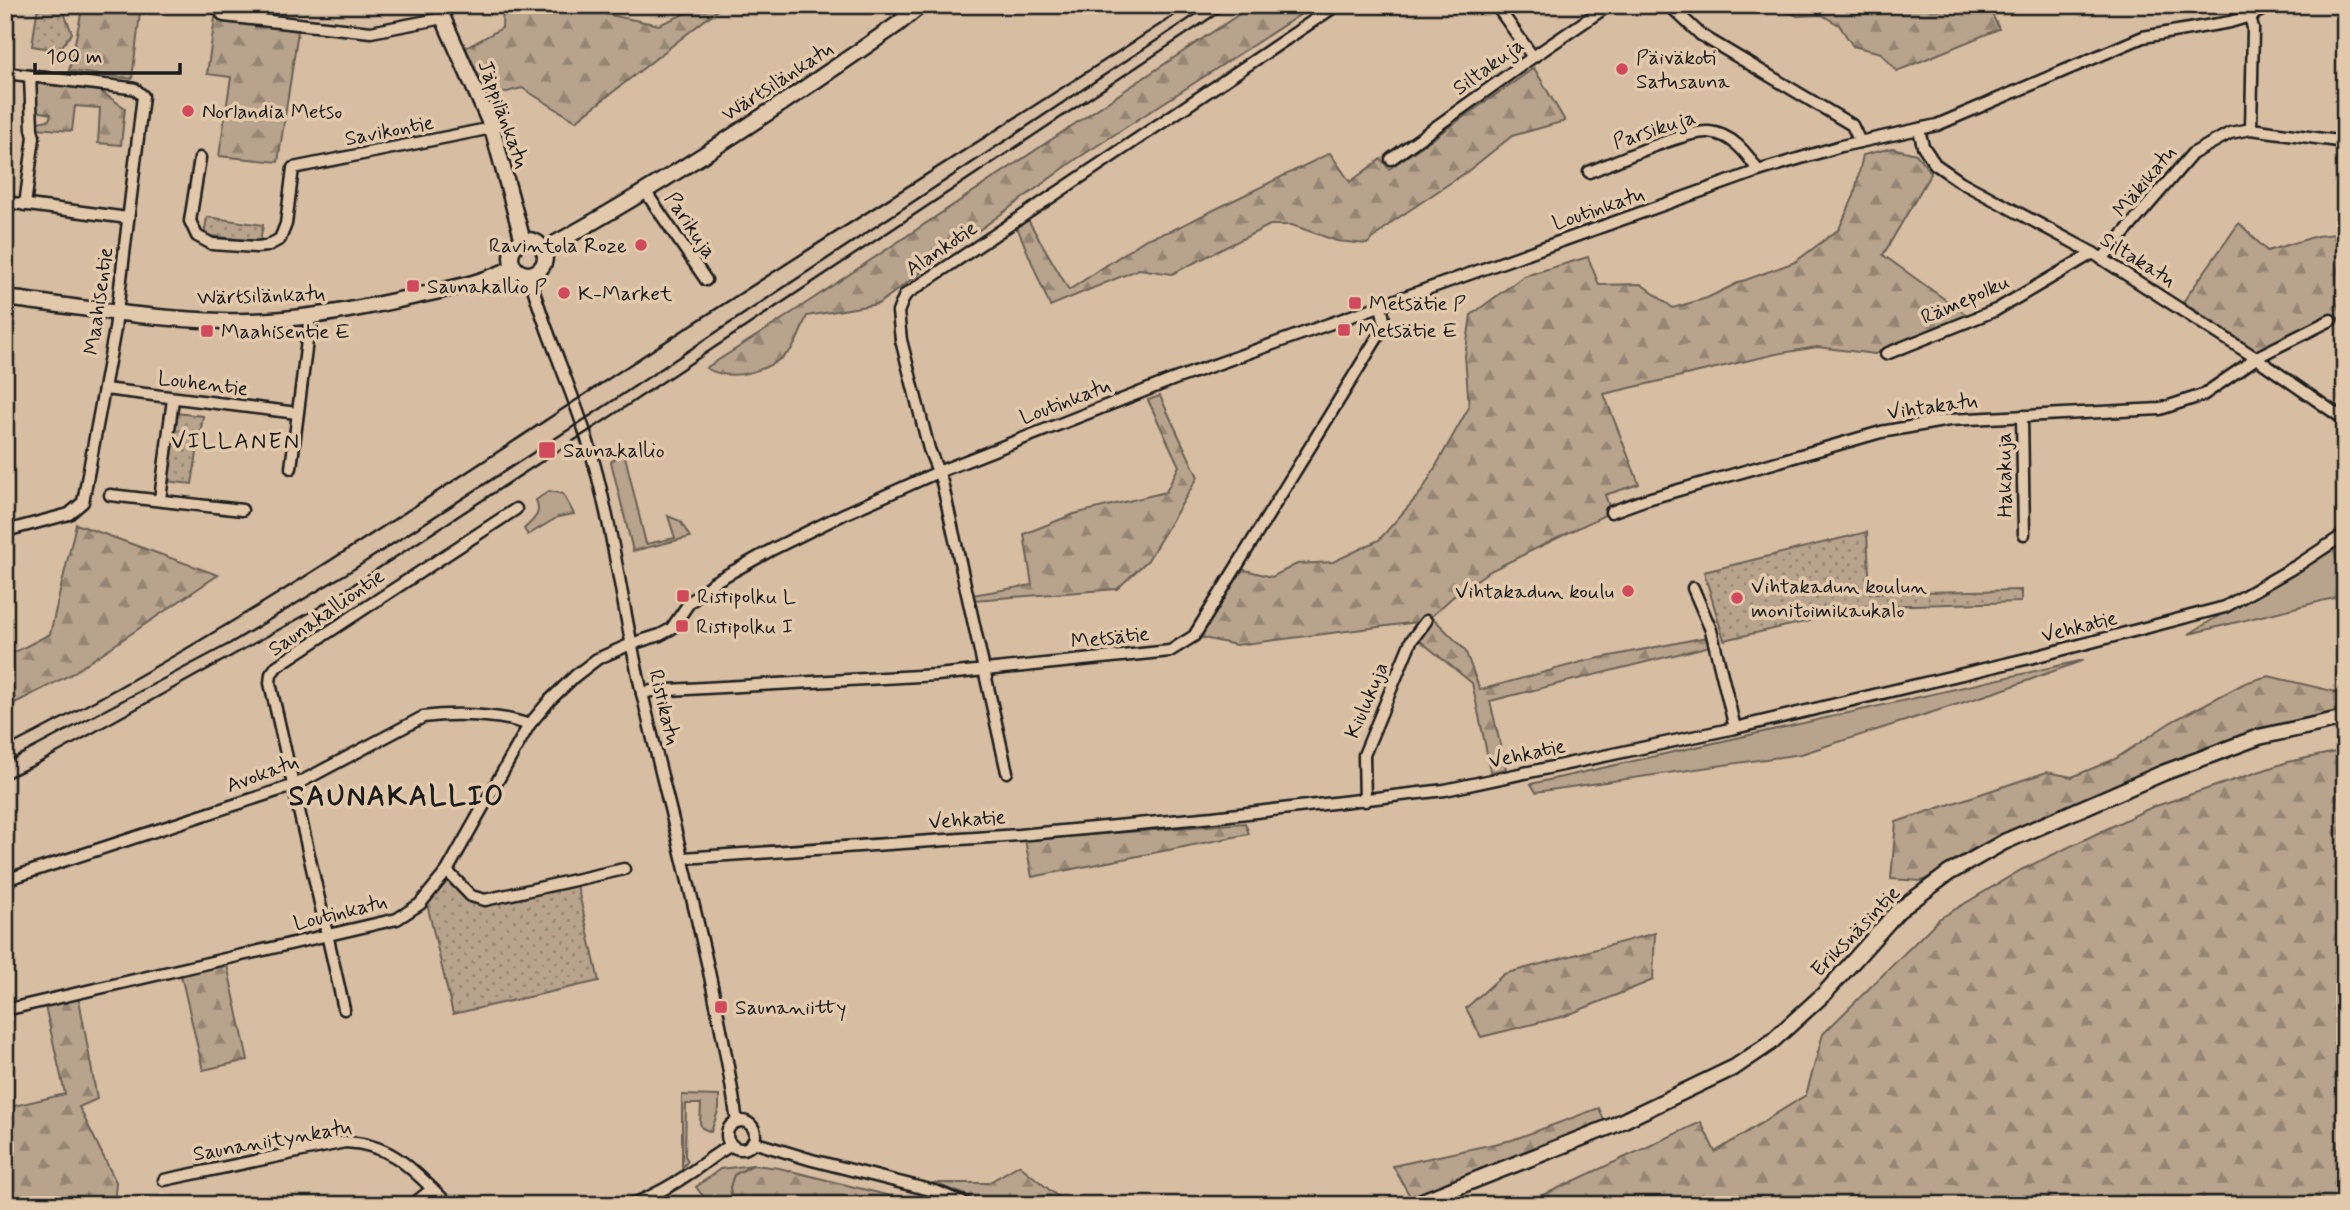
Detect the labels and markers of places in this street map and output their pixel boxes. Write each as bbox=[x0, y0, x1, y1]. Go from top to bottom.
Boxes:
place label: Päiväkoti Satusauna bbox=[1636, 44, 1730, 96]
marker: Päiväkoti Satusauna bbox=[1614, 61, 1630, 77]
place label: Norlandia Metso bbox=[202, 98, 342, 126]
marker: Norlandia Metso bbox=[180, 103, 196, 119]
place label: Ravintola Roze bbox=[489, 232, 627, 260]
marker: Ravintola Roze bbox=[633, 237, 649, 253]
place label: Saunakallio P bbox=[427, 273, 547, 301]
marker: Saunakallio P bbox=[405, 278, 421, 294]
place label: K-Market bbox=[578, 280, 673, 308]
marker: K-Market bbox=[556, 285, 572, 301]
place label: Metsätie P bbox=[1369, 290, 1466, 318]
marker: Metsätie P bbox=[1347, 295, 1363, 311]
place label: Metsätie E bbox=[1358, 317, 1457, 345]
place label: Maahisentie E bbox=[221, 318, 350, 346]
marker: Metsätie E bbox=[1336, 322, 1352, 338]
marker: Maahisentie E bbox=[199, 323, 215, 339]
place label: Saunakallio bbox=[563, 437, 665, 465]
marker: Saunakallio bbox=[537, 440, 557, 460]
place label: Vihtakadun koulun monitoimikaukalo bbox=[1751, 573, 1927, 625]
place label: Vihtakadun koulu bbox=[1455, 578, 1614, 606]
place label: Ristipolku L bbox=[697, 583, 796, 611]
marker: Vihtakadun koulu bbox=[1620, 583, 1636, 599]
marker: Ristipolku L bbox=[675, 588, 691, 604]
marker: Vihtakadun koulun monitoimikaukalo bbox=[1729, 590, 1745, 606]
place label: Ristipolku I bbox=[696, 613, 793, 641]
marker: Ristipolku I bbox=[674, 618, 690, 634]
place label: Saunaniitty bbox=[735, 994, 846, 1022]
marker: Saunaniitty bbox=[713, 999, 729, 1015]

